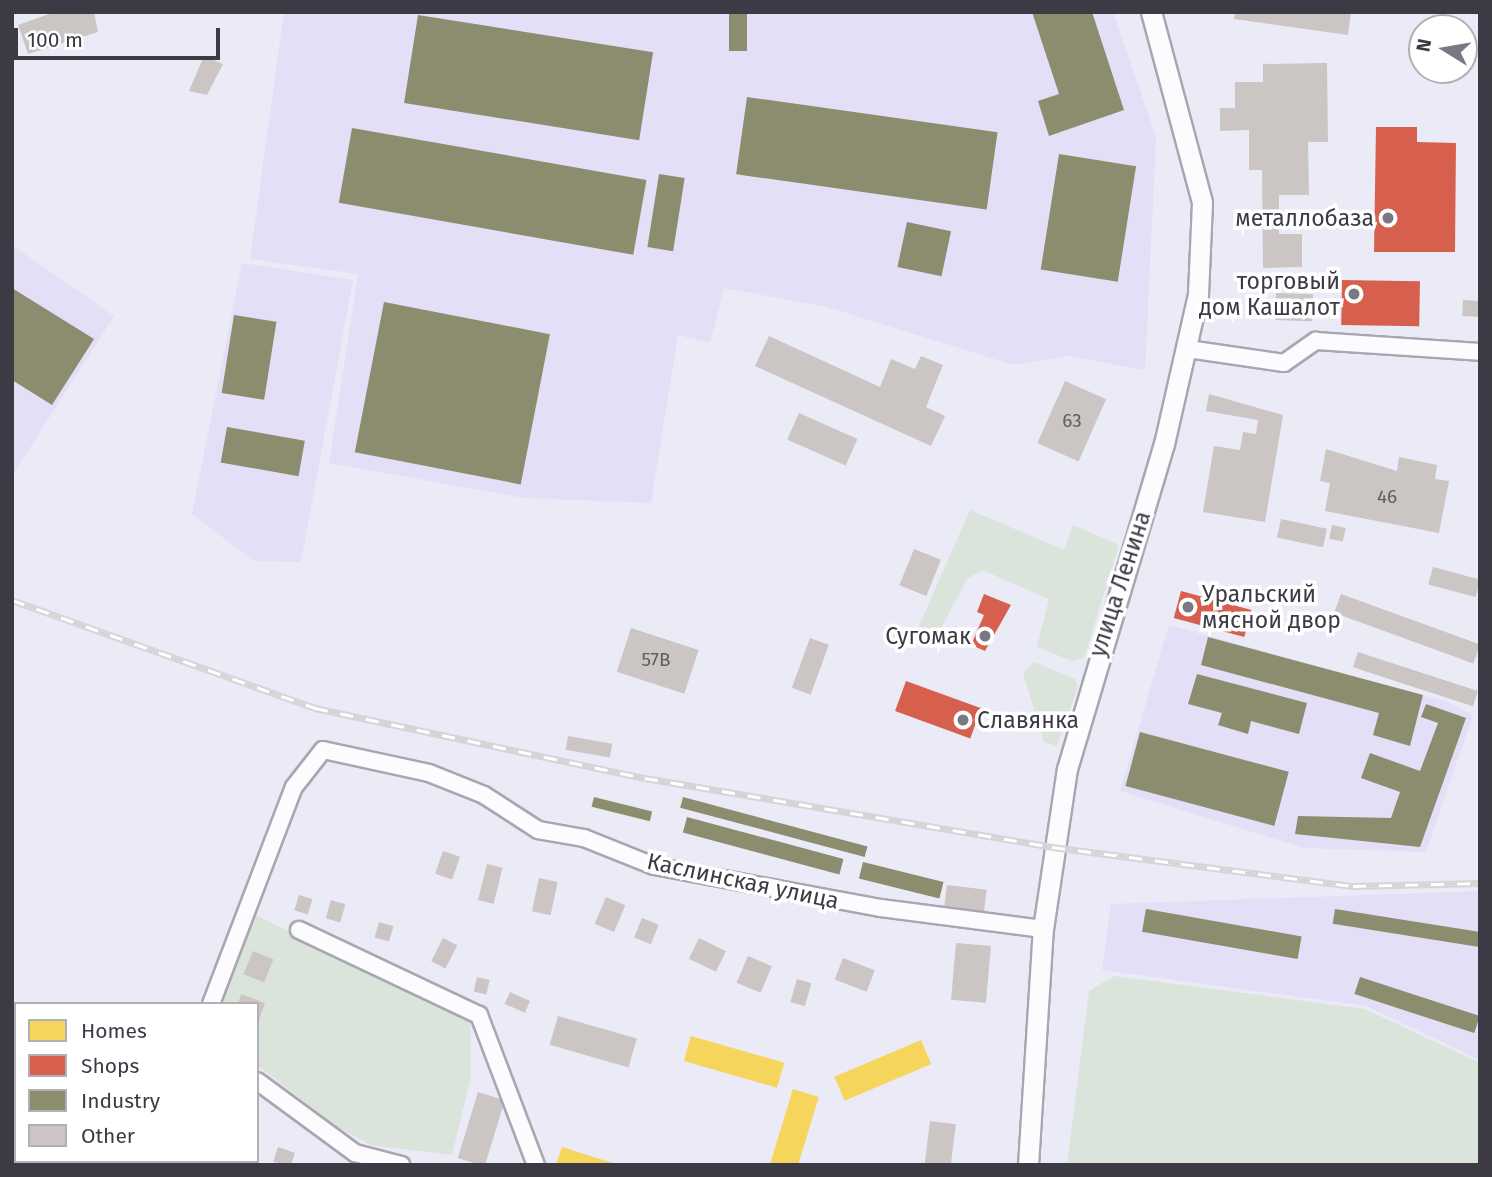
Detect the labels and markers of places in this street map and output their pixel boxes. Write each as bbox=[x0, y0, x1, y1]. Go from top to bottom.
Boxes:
place label: металлобаза bbox=[1235, 204, 1374, 232]
marker: металлобаза bbox=[1380, 210, 1396, 226]
place label: торговый дом Кашалот bbox=[1199, 267, 1340, 321]
marker: торговый дом Кашалот bbox=[1346, 286, 1362, 302]
place label: Уральский мясной двор bbox=[1202, 580, 1341, 634]
marker: Уральский мясной двор bbox=[1180, 599, 1196, 615]
place label: Сугомак bbox=[885, 622, 971, 650]
marker: Сугомак bbox=[977, 628, 993, 644]
place label: Славянка bbox=[977, 706, 1079, 734]
marker: Славянка bbox=[955, 712, 971, 728]

